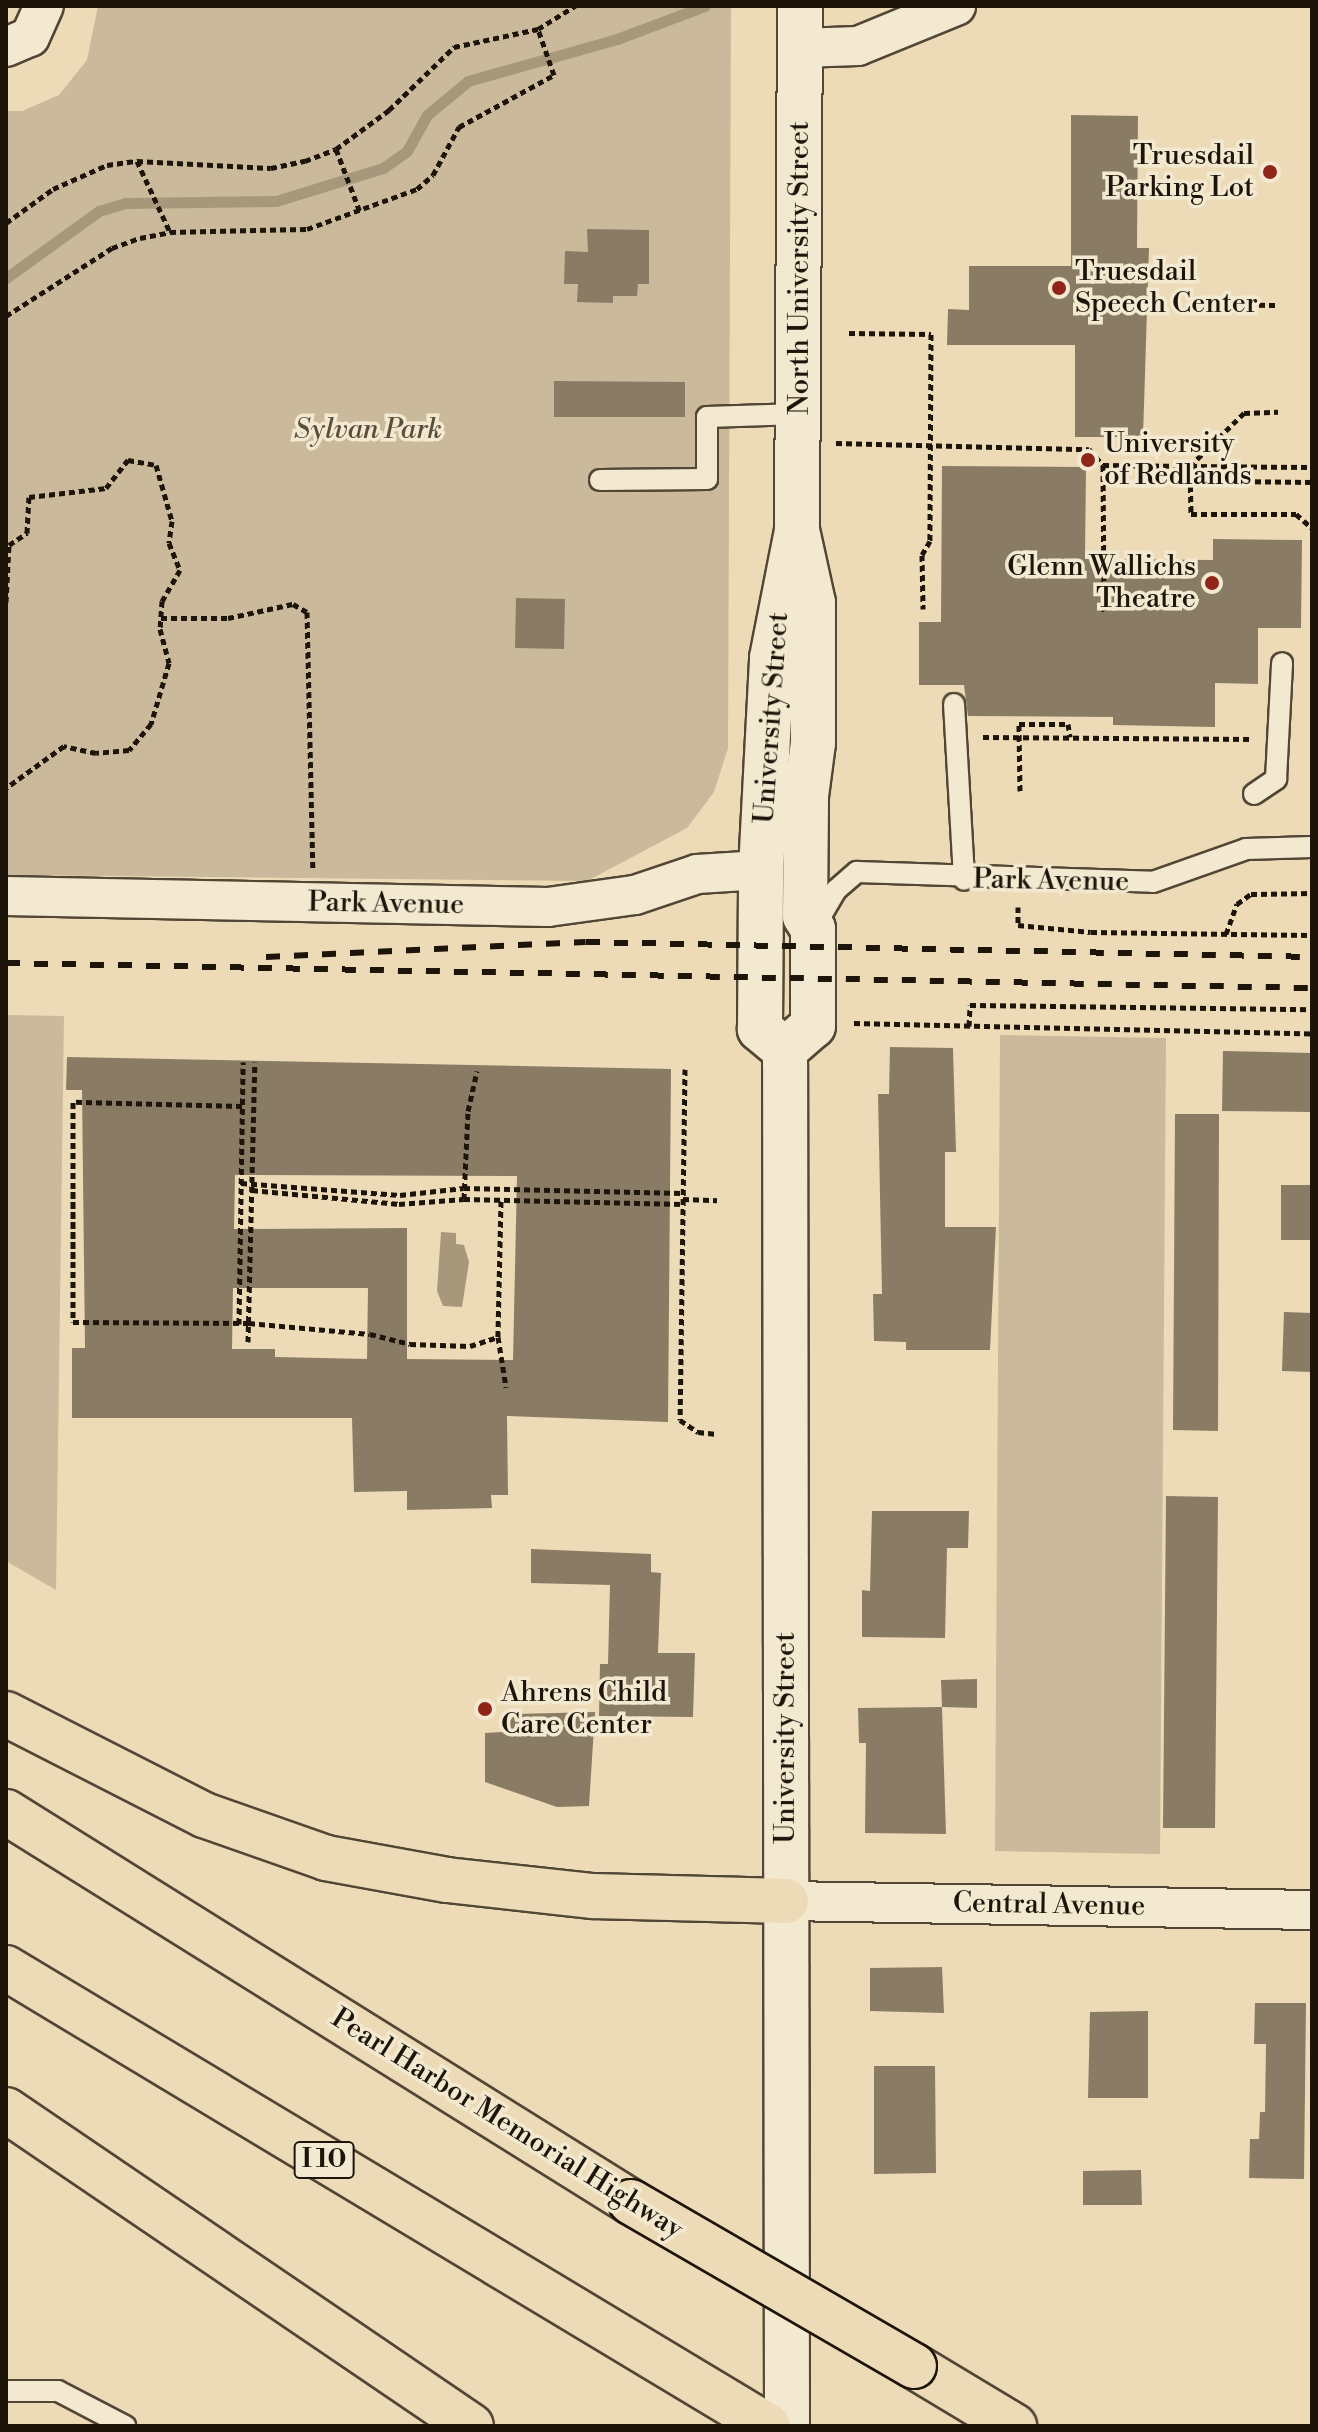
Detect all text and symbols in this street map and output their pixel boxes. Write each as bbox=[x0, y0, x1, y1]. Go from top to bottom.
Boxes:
street label: North University Street bbox=[783, 121, 817, 415]
place label: Truesdail Parking Lot bbox=[1106, 139, 1254, 205]
marker: Truesdail Parking Lot bbox=[1261, 163, 1279, 181]
place label: Truesdail Speech Center bbox=[1075, 255, 1258, 321]
marker: Truesdail Speech Center bbox=[1050, 279, 1068, 297]
park label: Sylvan Park bbox=[294, 413, 442, 447]
place label: University of Redlands bbox=[1104, 427, 1252, 493]
marker: University of Redlands bbox=[1079, 451, 1097, 469]
place label: Glenn Wallichs Theatre bbox=[1007, 550, 1196, 616]
marker: Glenn Wallichs Theatre bbox=[1203, 574, 1221, 592]
street label: University Street bbox=[748, 611, 796, 825]
street label: Park Avenue bbox=[973, 863, 1129, 899]
street label: Park Avenue bbox=[308, 886, 464, 922]
street label: University Street bbox=[769, 1632, 803, 1844]
place label: Ahrens Child Care Center bbox=[501, 1676, 667, 1742]
marker: Ahrens Child Care Center bbox=[476, 1700, 494, 1718]
street label: Central Avenue bbox=[952, 1887, 1146, 1923]
street label: Pearl Harbor Memorial Highway bbox=[325, 2002, 689, 2246]
road number: I 10 bbox=[292, 2138, 356, 2182]

